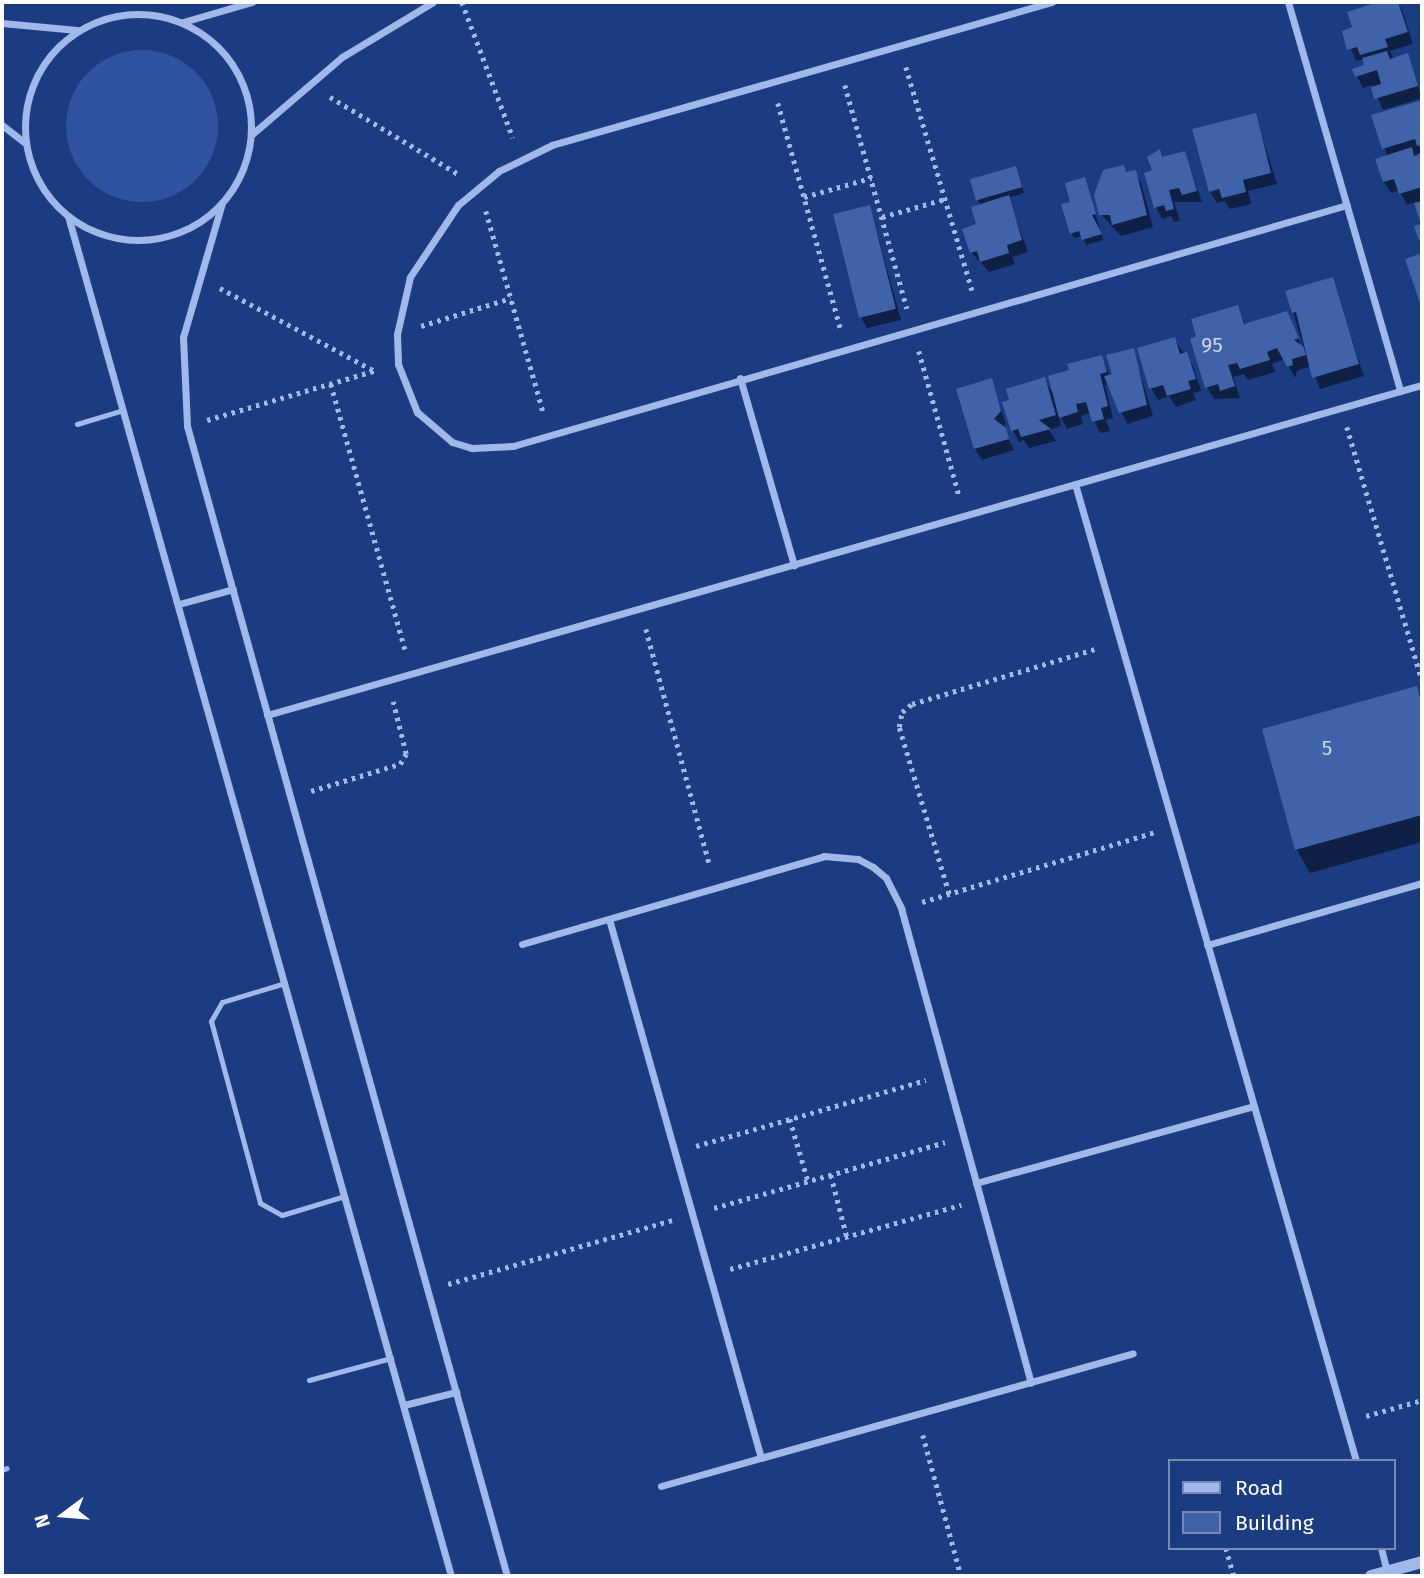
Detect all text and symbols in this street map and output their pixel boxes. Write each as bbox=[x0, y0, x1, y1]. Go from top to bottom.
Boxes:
house number: 95 bbox=[1201, 332, 1223, 358]
house number: 5 bbox=[1322, 735, 1332, 761]
legend bbox=[1168, 1459, 1396, 1550]
text: Road bbox=[1235, 1475, 1283, 1501]
north arrow bbox=[28, 1480, 98, 1550]
text: Building bbox=[1235, 1510, 1314, 1536]
text: N bbox=[30, 1512, 55, 1530]

